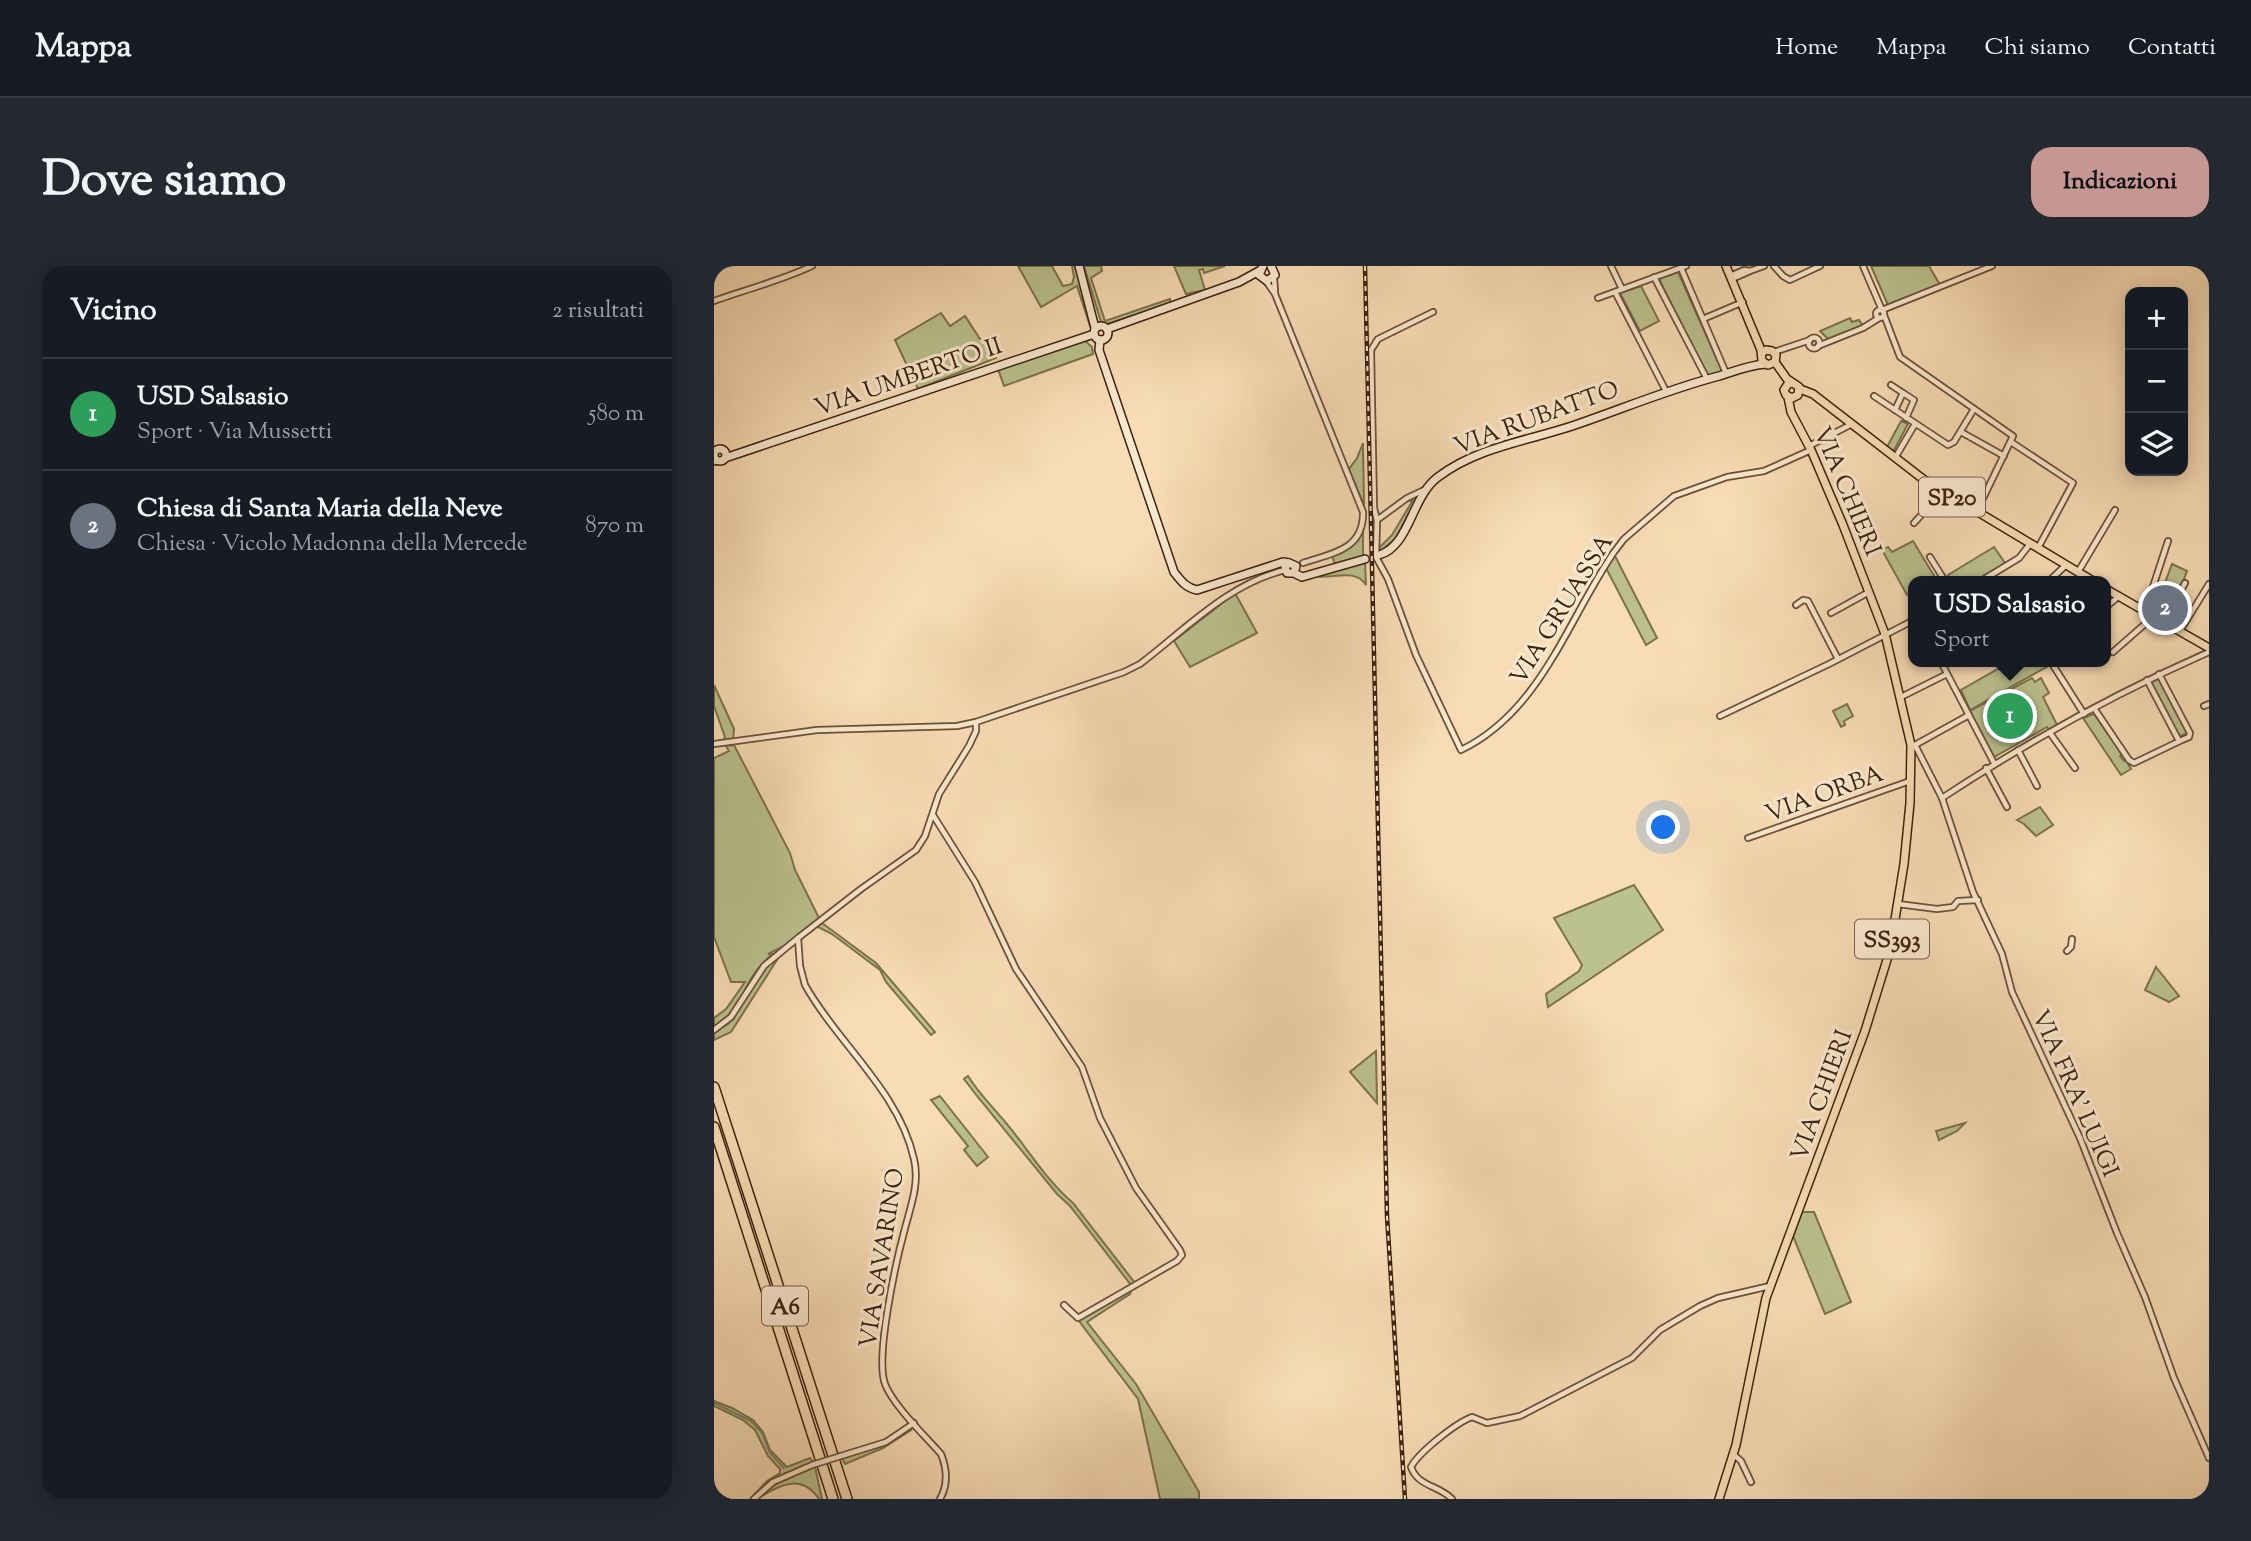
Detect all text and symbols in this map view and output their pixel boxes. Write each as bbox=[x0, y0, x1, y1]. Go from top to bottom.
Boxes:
text: Mappa bbox=[35, 24, 132, 72]
text: Home bbox=[1775, 31, 1838, 65]
text: Mappa bbox=[1876, 31, 1947, 65]
text: Chi siamo bbox=[1985, 31, 2090, 65]
text: Contatti bbox=[2128, 31, 2216, 65]
text: Dove siamo bbox=[42, 147, 286, 217]
button: Indicazioni bbox=[2031, 147, 2209, 217]
map controls bbox=[2125, 287, 2188, 476]
button: + bbox=[2125, 287, 2188, 350]
text: Vicino bbox=[70, 290, 157, 333]
text: 2 risultati bbox=[552, 295, 644, 328]
street label: VIA UMBERTO II bbox=[810, 330, 1007, 426]
button: − bbox=[2125, 350, 2188, 413]
street label: VIA RUBATTO bbox=[1449, 373, 1624, 464]
text: USD Salsasio bbox=[137, 379, 288, 416]
text: 1 bbox=[89, 398, 97, 431]
text: 580 m bbox=[589, 398, 644, 431]
button: layers bbox=[2125, 413, 2188, 476]
text: Sport · Via Mussetti bbox=[137, 416, 332, 449]
street label: VIA CHIERI bbox=[1804, 422, 1889, 562]
road number: SP20 bbox=[1919, 478, 1985, 516]
text: Chiesa di Santa Maria della Neve bbox=[137, 491, 503, 528]
text: 2 bbox=[88, 510, 98, 543]
text: 870 m bbox=[585, 510, 644, 543]
text: Chiesa · Vicolo Madonna della Mercede bbox=[137, 528, 527, 561]
street label: VIA GRUASSA bbox=[1503, 528, 1623, 692]
popup bbox=[1908, 576, 2111, 667]
pin: 2 bbox=[2142, 582, 2188, 634]
text: USD Salsasio bbox=[1934, 587, 2085, 624]
text: Sport bbox=[1934, 624, 1989, 657]
pin: 1 bbox=[1987, 690, 2033, 742]
street label: VIA ORBA bbox=[1761, 758, 1889, 832]
your location bbox=[1646, 810, 1680, 844]
road number: SS393 bbox=[1855, 919, 1929, 958]
street label: VIA FRA' LUIGI bbox=[2022, 1005, 2126, 1183]
street label: VIA CHIERI bbox=[1783, 1025, 1862, 1166]
street label: VIA SAVARINO bbox=[852, 1166, 914, 1351]
road number: A6 bbox=[762, 1287, 808, 1326]

